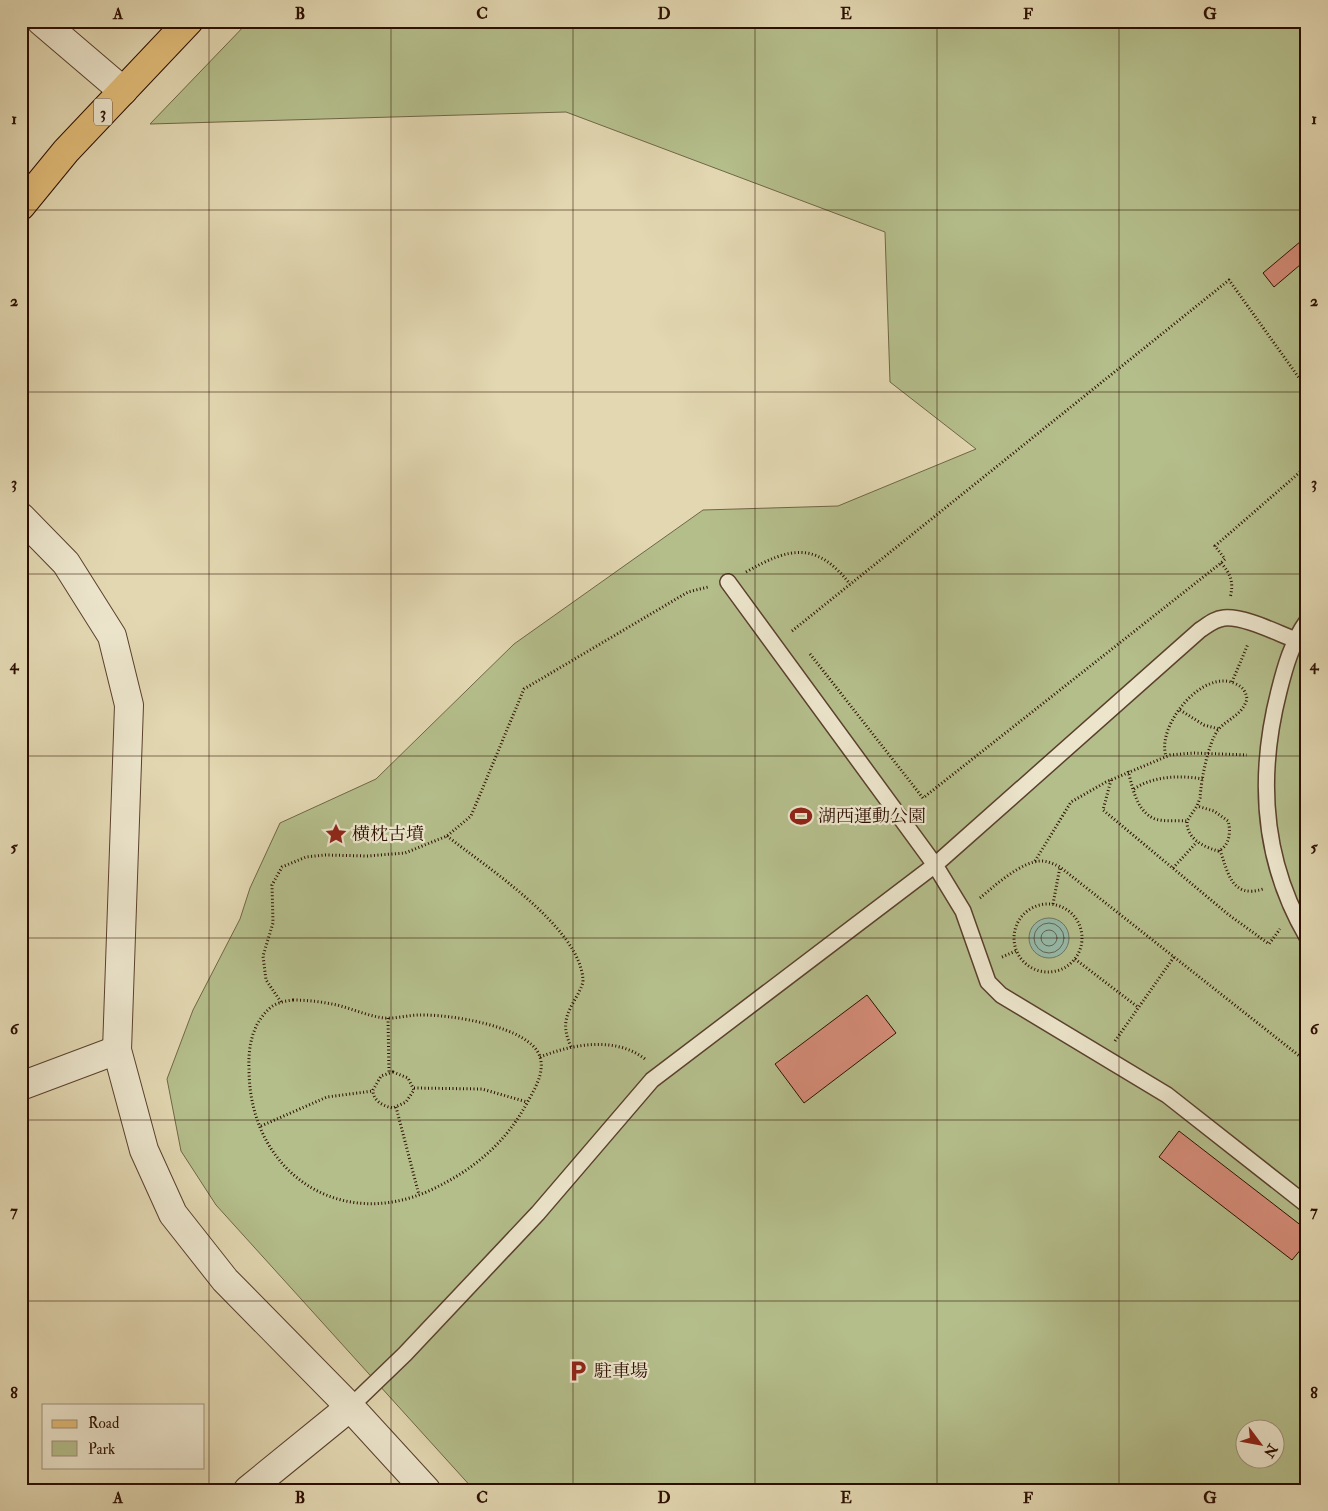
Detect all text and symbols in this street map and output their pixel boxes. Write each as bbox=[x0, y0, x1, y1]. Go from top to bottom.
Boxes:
text: A bbox=[112, 4, 124, 24]
text: B bbox=[295, 4, 305, 24]
text: C bbox=[476, 4, 488, 24]
text: D bbox=[657, 4, 671, 24]
text: E bbox=[840, 4, 852, 24]
text: F bbox=[1023, 4, 1033, 24]
text: G bbox=[1203, 4, 1217, 24]
road number: 3 bbox=[94, 98, 112, 125]
text: 1 bbox=[11, 109, 17, 129]
text: 1 bbox=[1311, 109, 1317, 129]
text: 2 bbox=[10, 291, 18, 311]
text: 2 bbox=[1310, 291, 1318, 311]
text: 3 bbox=[11, 473, 17, 493]
text: 3 bbox=[1311, 473, 1317, 493]
text: 4 bbox=[9, 655, 20, 675]
text: 4 bbox=[1309, 655, 1320, 675]
sports icon: 湖西運動公園 bbox=[788, 803, 814, 829]
place label: 湖西運動公園 bbox=[818, 805, 926, 828]
place icon: 横枕古墳 bbox=[323, 821, 349, 847]
place label: 横枕古墳 bbox=[352, 823, 424, 846]
text: 5 bbox=[10, 837, 18, 857]
text: 5 bbox=[1310, 837, 1318, 857]
text: 6 bbox=[10, 1019, 20, 1039]
text: 6 bbox=[1310, 1019, 1320, 1039]
text: 7 bbox=[10, 1201, 18, 1221]
text: 7 bbox=[1310, 1201, 1318, 1221]
parking icon: 駐車場 bbox=[565, 1358, 591, 1384]
place label: 駐車場 bbox=[594, 1360, 648, 1383]
text: 8 bbox=[10, 1383, 18, 1403]
text: 8 bbox=[1310, 1383, 1318, 1403]
legend bbox=[42, 1404, 205, 1468]
text: Road bbox=[88, 1414, 120, 1433]
north arrow bbox=[1236, 1418, 1286, 1468]
text: Park bbox=[88, 1440, 115, 1459]
text: N bbox=[1260, 1440, 1282, 1461]
text: A bbox=[112, 1488, 124, 1508]
text: B bbox=[295, 1488, 305, 1508]
text: C bbox=[476, 1488, 488, 1508]
text: D bbox=[657, 1488, 671, 1508]
text: E bbox=[840, 1488, 852, 1508]
text: F bbox=[1023, 1488, 1033, 1508]
text: G bbox=[1203, 1488, 1217, 1508]

